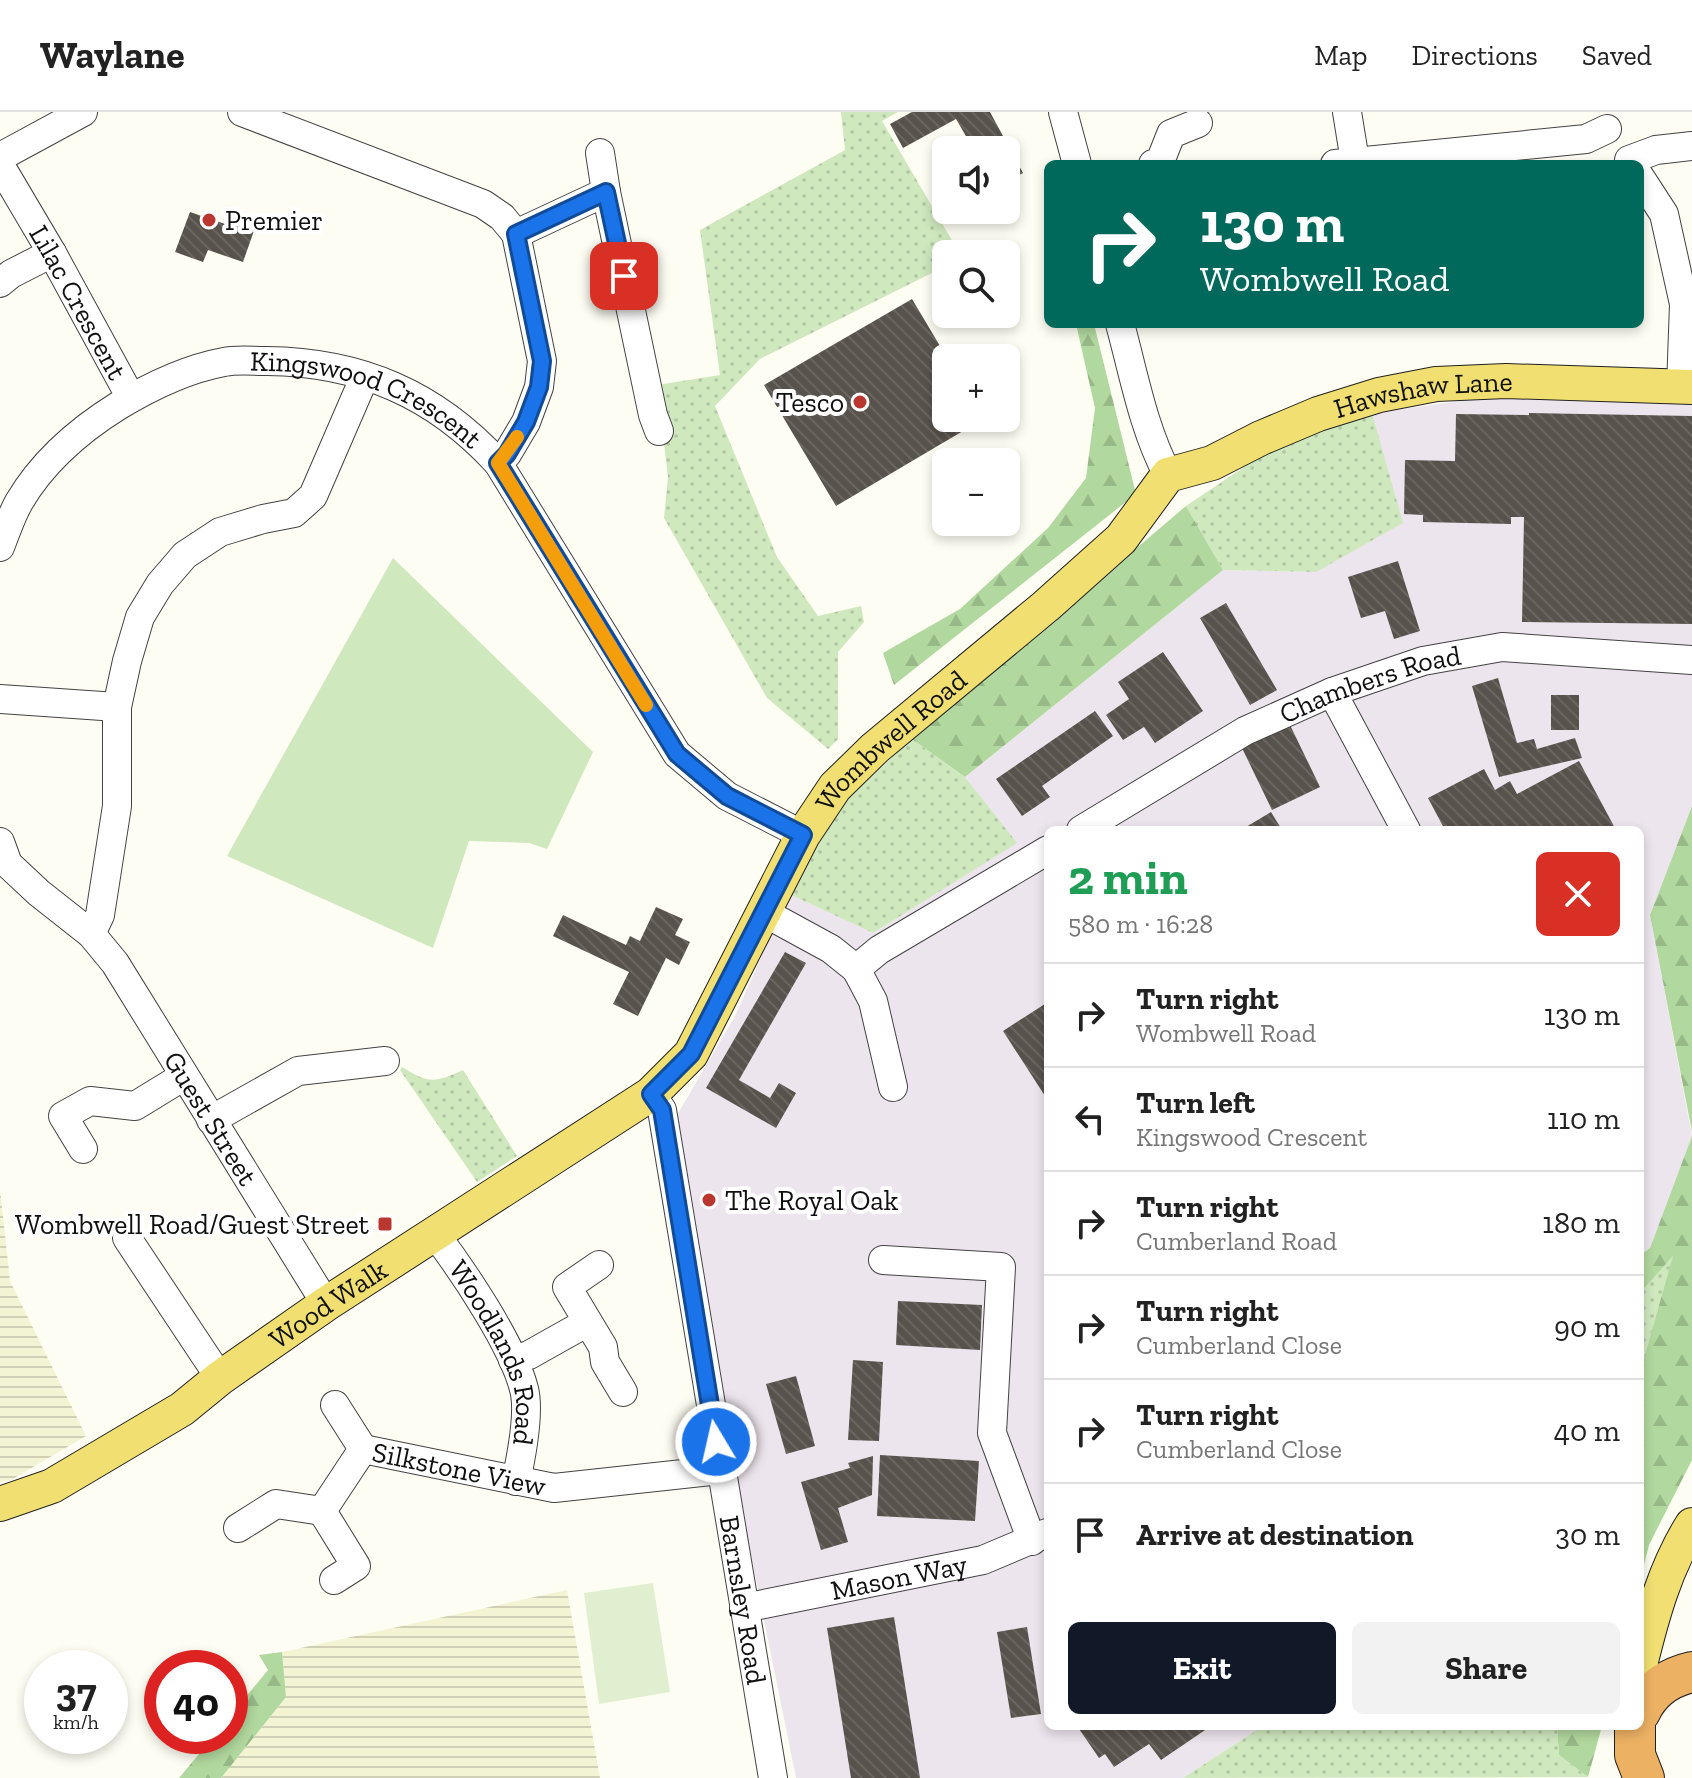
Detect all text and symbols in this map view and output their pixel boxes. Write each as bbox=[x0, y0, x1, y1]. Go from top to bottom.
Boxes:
text: Waylane bbox=[40, 32, 185, 78]
text: Map bbox=[1314, 39, 1367, 72]
text: Directions bbox=[1411, 39, 1538, 72]
text: Saved bbox=[1582, 39, 1652, 72]
map controls bbox=[932, 136, 1020, 536]
button: sound bbox=[932, 136, 1020, 224]
text: 130 m bbox=[1200, 189, 1344, 256]
icon: right bbox=[1068, 192, 1172, 296]
place label: Premier bbox=[225, 204, 323, 237]
marker: Premier bbox=[200, 211, 218, 229]
street label: Lilac Crescent bbox=[23, 219, 134, 386]
button: search bbox=[932, 240, 1020, 328]
pin bbox=[590, 242, 658, 310]
icon: arrive bbox=[602, 254, 646, 298]
text: Wombwell Road bbox=[1200, 257, 1449, 300]
street label: Kingswood Crescent bbox=[249, 344, 490, 455]
button: + bbox=[932, 344, 1020, 432]
street label: Hawshaw Lane bbox=[1330, 364, 1513, 425]
place label: Tesco bbox=[776, 386, 844, 419]
marker: Tesco bbox=[851, 393, 869, 411]
button: − bbox=[932, 448, 1020, 536]
street label: Chambers Road bbox=[1274, 638, 1463, 730]
street label: Wombwell Road bbox=[808, 663, 973, 817]
text: 2 min bbox=[1068, 849, 1188, 906]
button: close bbox=[1536, 852, 1620, 936]
text: 580 m · 16:28 bbox=[1068, 908, 1213, 940]
text: Turn right bbox=[1136, 981, 1278, 1017]
icon: right bbox=[1068, 993, 1112, 1037]
text: 130 m bbox=[1544, 997, 1620, 1033]
text: Wombwell Road bbox=[1136, 1017, 1316, 1049]
street label: Guest Street bbox=[157, 1045, 265, 1191]
text: Turn left bbox=[1136, 1085, 1255, 1121]
icon: left bbox=[1068, 1097, 1112, 1141]
text: 110 m bbox=[1547, 1101, 1620, 1137]
text: Kingswood Crescent bbox=[1136, 1121, 1367, 1153]
place label: The Royal Oak bbox=[725, 1184, 899, 1217]
text: Turn right bbox=[1136, 1189, 1278, 1225]
marker: The Royal Oak bbox=[700, 1191, 718, 1209]
icon: right bbox=[1068, 1201, 1112, 1245]
text: 180 m bbox=[1542, 1205, 1620, 1241]
place label: Wombwell Road/Guest Street bbox=[15, 1208, 370, 1241]
marker: Wombwell Road/Guest Street bbox=[376, 1215, 394, 1233]
text: Cumberland Road bbox=[1136, 1225, 1337, 1257]
street label: Wood Walk bbox=[263, 1252, 393, 1355]
street label: Woodlands Road bbox=[442, 1254, 543, 1447]
text: Turn right bbox=[1136, 1293, 1278, 1329]
icon: right bbox=[1068, 1305, 1112, 1349]
text: 90 m bbox=[1554, 1309, 1620, 1345]
text: Cumberland Close bbox=[1136, 1329, 1342, 1361]
text: Turn right bbox=[1136, 1397, 1278, 1433]
position arrow bbox=[674, 1400, 758, 1484]
icon: right bbox=[1068, 1409, 1112, 1453]
text: 40 m bbox=[1554, 1413, 1620, 1449]
text: Cumberland Close bbox=[1136, 1433, 1342, 1465]
street label: Silkstone View bbox=[370, 1435, 549, 1503]
street label: Barnsley Road bbox=[713, 1513, 774, 1687]
icon: arrive bbox=[1068, 1513, 1112, 1557]
text: Arrive at destination bbox=[1136, 1517, 1413, 1553]
text: 30 m bbox=[1555, 1517, 1620, 1553]
street label: Mason Way bbox=[828, 1547, 971, 1607]
button: Exit bbox=[1068, 1622, 1336, 1714]
button: Share bbox=[1352, 1622, 1620, 1714]
speed limit sign: 40 bbox=[144, 1650, 248, 1754]
text: 37 bbox=[55, 1668, 97, 1716]
text: km/h bbox=[53, 1710, 99, 1734]

